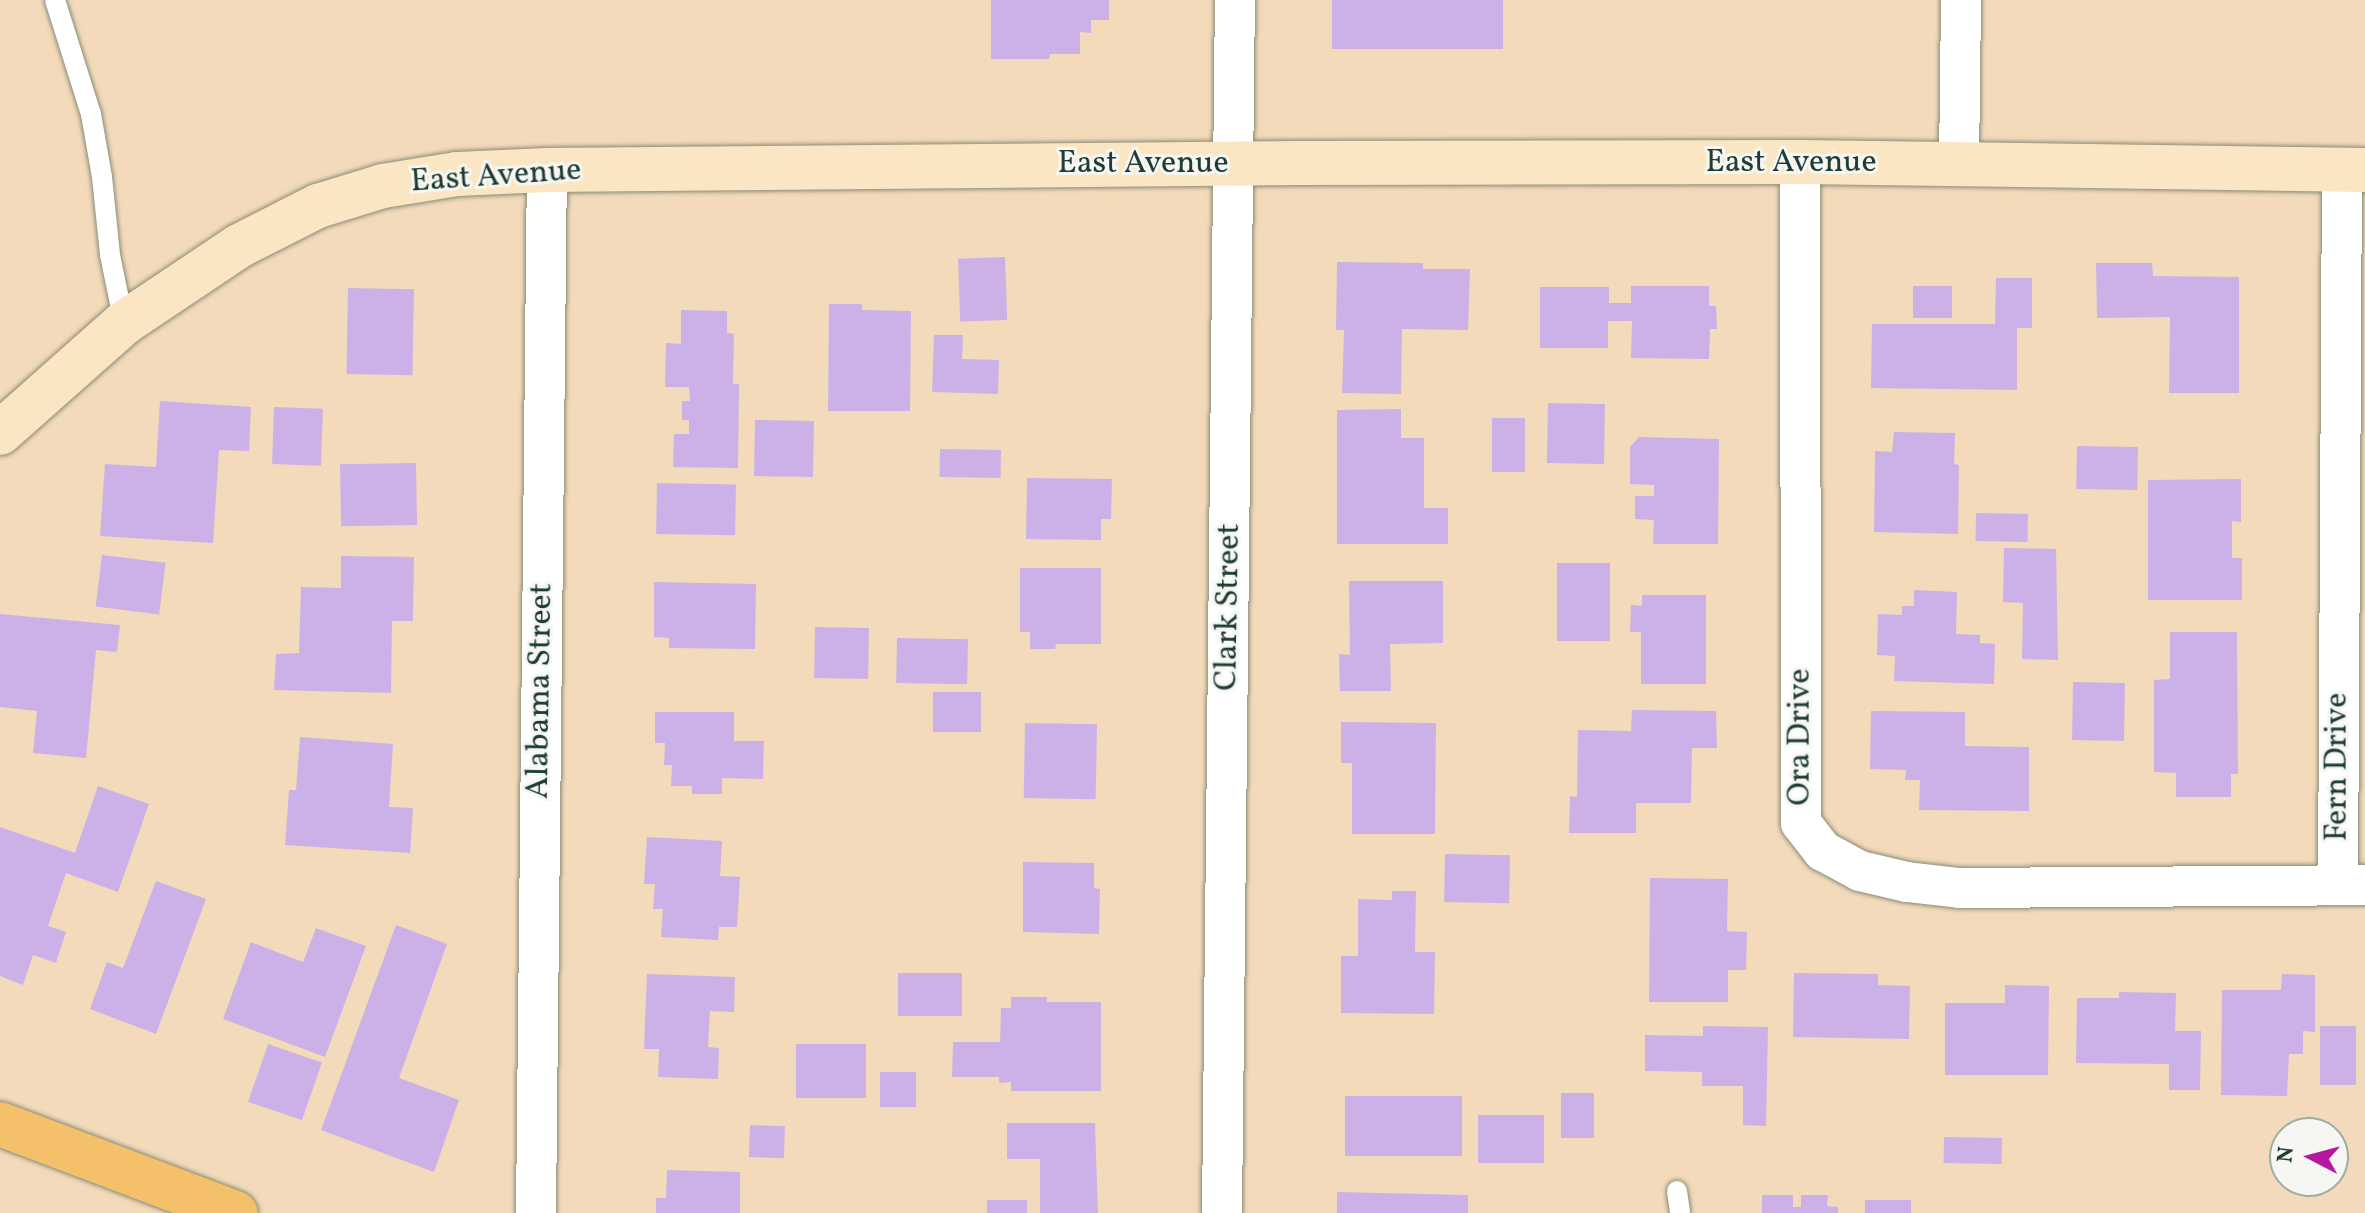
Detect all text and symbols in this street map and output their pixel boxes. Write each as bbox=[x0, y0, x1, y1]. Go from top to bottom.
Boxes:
street label: East Avenue bbox=[1705, 144, 1877, 182]
street label: East Avenue bbox=[1057, 145, 1229, 183]
street label: East Avenue bbox=[409, 152, 583, 202]
street label: Clark Street bbox=[1208, 523, 1250, 691]
street label: Alabama Street bbox=[520, 583, 562, 799]
street label: Ora Drive bbox=[1782, 668, 1820, 806]
street label: Fern Drive bbox=[2319, 693, 2357, 841]
north arrow bbox=[2269, 1117, 2349, 1197]
text: N bbox=[2270, 1145, 2303, 1164]

